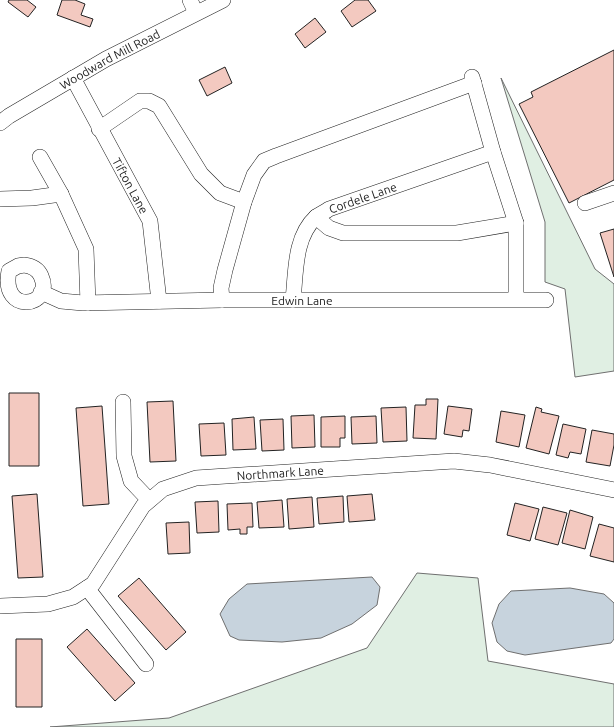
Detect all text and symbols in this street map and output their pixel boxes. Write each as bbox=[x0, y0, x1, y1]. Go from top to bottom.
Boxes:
street label: Woodward Mill Road bbox=[57, 27, 162, 91]
street label: Tifton Lane bbox=[111, 155, 151, 216]
street label: Cordele Lane bbox=[327, 180, 398, 215]
street label: Edwin Lane bbox=[271, 294, 333, 307]
street label: Northmark Lane bbox=[236, 463, 324, 482]

